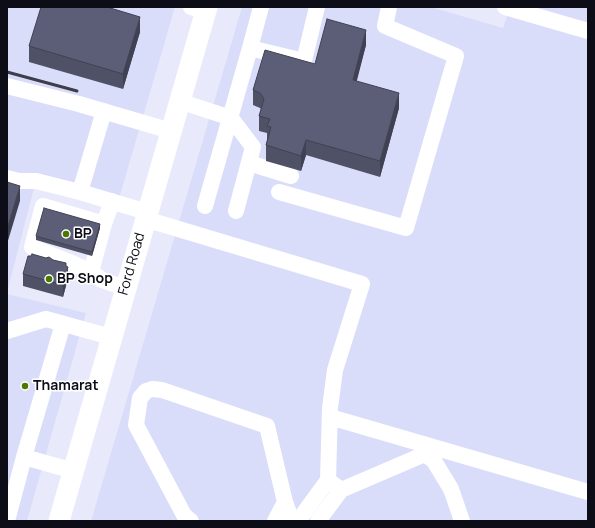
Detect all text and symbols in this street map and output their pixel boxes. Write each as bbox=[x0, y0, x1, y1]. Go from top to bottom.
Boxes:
place label: BP bbox=[74, 226, 92, 242]
marker: BP bbox=[61, 229, 71, 239]
street label: Ford Road bbox=[115, 231, 149, 297]
place label: BP Shop bbox=[57, 271, 113, 287]
marker: BP Shop bbox=[44, 274, 54, 284]
place label: Thamarat bbox=[33, 378, 98, 394]
marker: Thamarat bbox=[20, 381, 30, 391]

